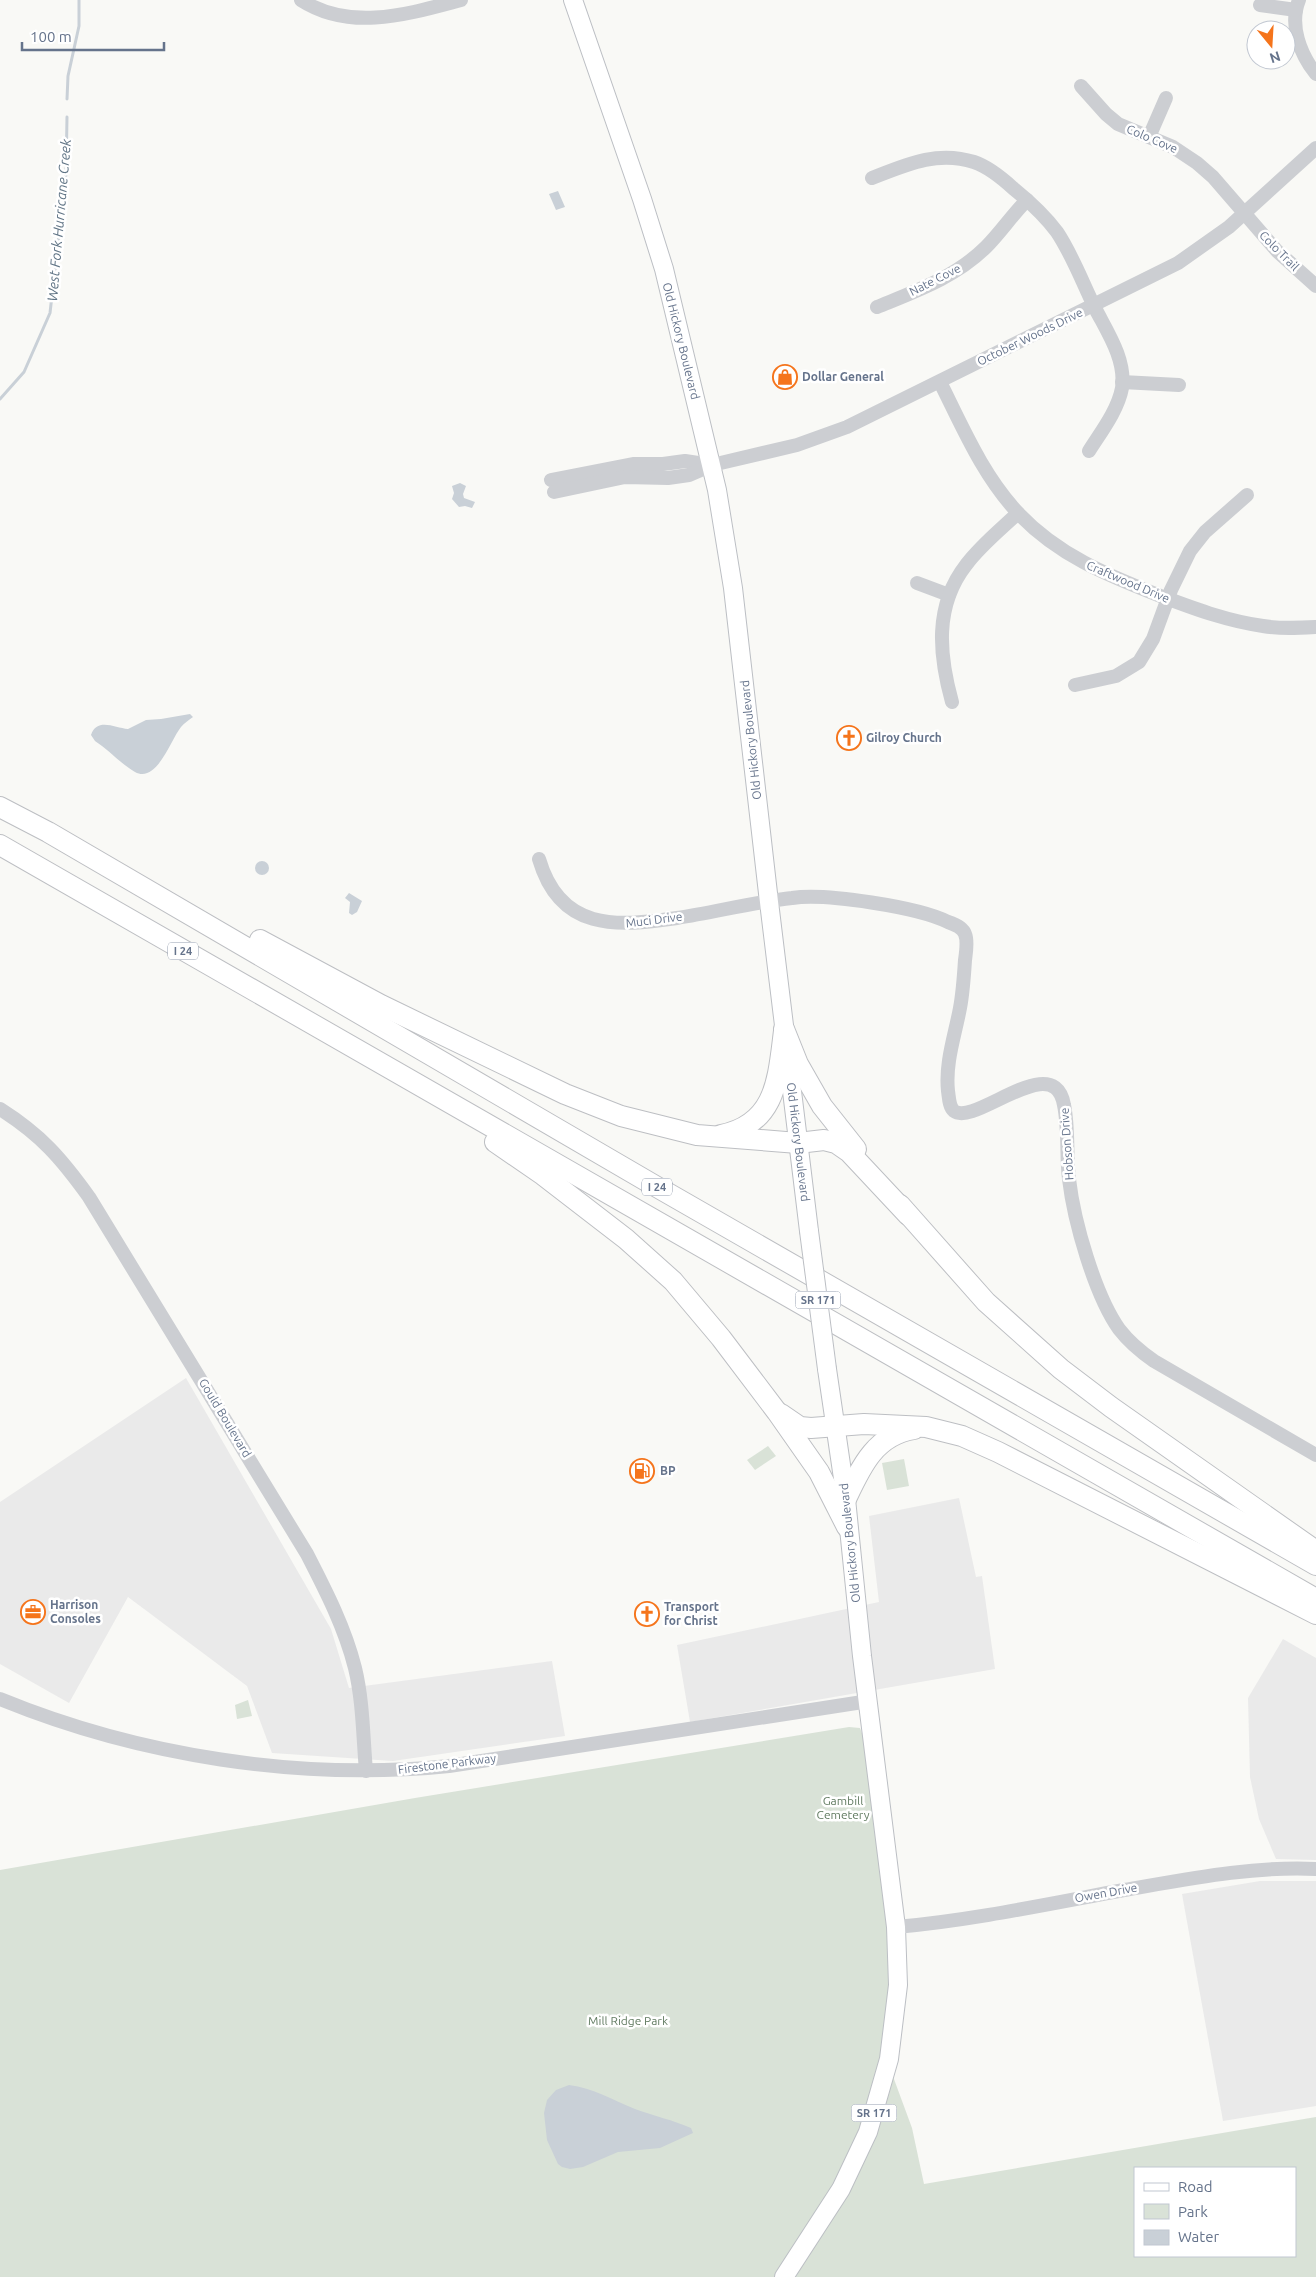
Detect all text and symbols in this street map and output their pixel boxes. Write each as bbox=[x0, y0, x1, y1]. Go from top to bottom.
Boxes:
scale bar bbox=[22, 20, 165, 52]
north arrow bbox=[1246, 20, 1296, 70]
text: 100 m bbox=[30, 28, 72, 45]
text: N bbox=[1268, 48, 1282, 67]
street label: Colo Cove bbox=[1125, 122, 1180, 155]
water label: West Fork Hurricane Creek bbox=[44, 137, 74, 302]
street label: Colo Trail bbox=[1257, 228, 1302, 273]
street label: Nate Cove bbox=[907, 261, 962, 298]
street label: Old Hickory Boulevard bbox=[661, 281, 702, 401]
street label: October Woods Drive bbox=[975, 305, 1085, 368]
shop icon: Dollar General bbox=[772, 364, 798, 390]
place label: Dollar General bbox=[802, 370, 884, 383]
street label: Craftwood Drive bbox=[1085, 558, 1172, 605]
street label: Old Hickory Boulevard bbox=[738, 680, 763, 800]
church icon: Gilroy Church bbox=[836, 725, 862, 751]
place label: Gilroy Church bbox=[866, 731, 942, 744]
street label: Muci Drive bbox=[625, 910, 683, 929]
road number: I 24 bbox=[168, 942, 198, 959]
street label: Old Hickory Boulevard bbox=[785, 1082, 812, 1202]
street label: Hobson Drive bbox=[1057, 1107, 1076, 1181]
road number: I 24 bbox=[642, 1178, 672, 1196]
road number: SR 171 bbox=[796, 1292, 840, 1308]
street label: Gould Boulevard bbox=[197, 1376, 254, 1459]
fuel station icon: BP bbox=[629, 1458, 655, 1484]
place label: BP bbox=[660, 1464, 676, 1477]
street label: Old Hickory Boulevard bbox=[837, 1483, 862, 1603]
place label: Harrison Consoles bbox=[50, 1598, 101, 1625]
office icon: Harrison Consoles bbox=[20, 1599, 46, 1625]
place label: Transport for Christ bbox=[664, 1600, 719, 1627]
church icon: Transport for Christ bbox=[634, 1601, 660, 1627]
street label: Firestone Parkway bbox=[397, 1751, 497, 1776]
park label: Gambill Cemetery bbox=[817, 1794, 870, 1821]
street label: Owen Drive bbox=[1074, 1881, 1138, 1904]
park label: Mill Ridge Park bbox=[588, 2014, 668, 2027]
road number: SR 171 bbox=[852, 2104, 896, 2122]
legend bbox=[1134, 2167, 1296, 2257]
text: Road bbox=[1178, 2178, 1213, 2195]
text: Park bbox=[1178, 2203, 1208, 2220]
text: Water bbox=[1178, 2228, 1219, 2245]

